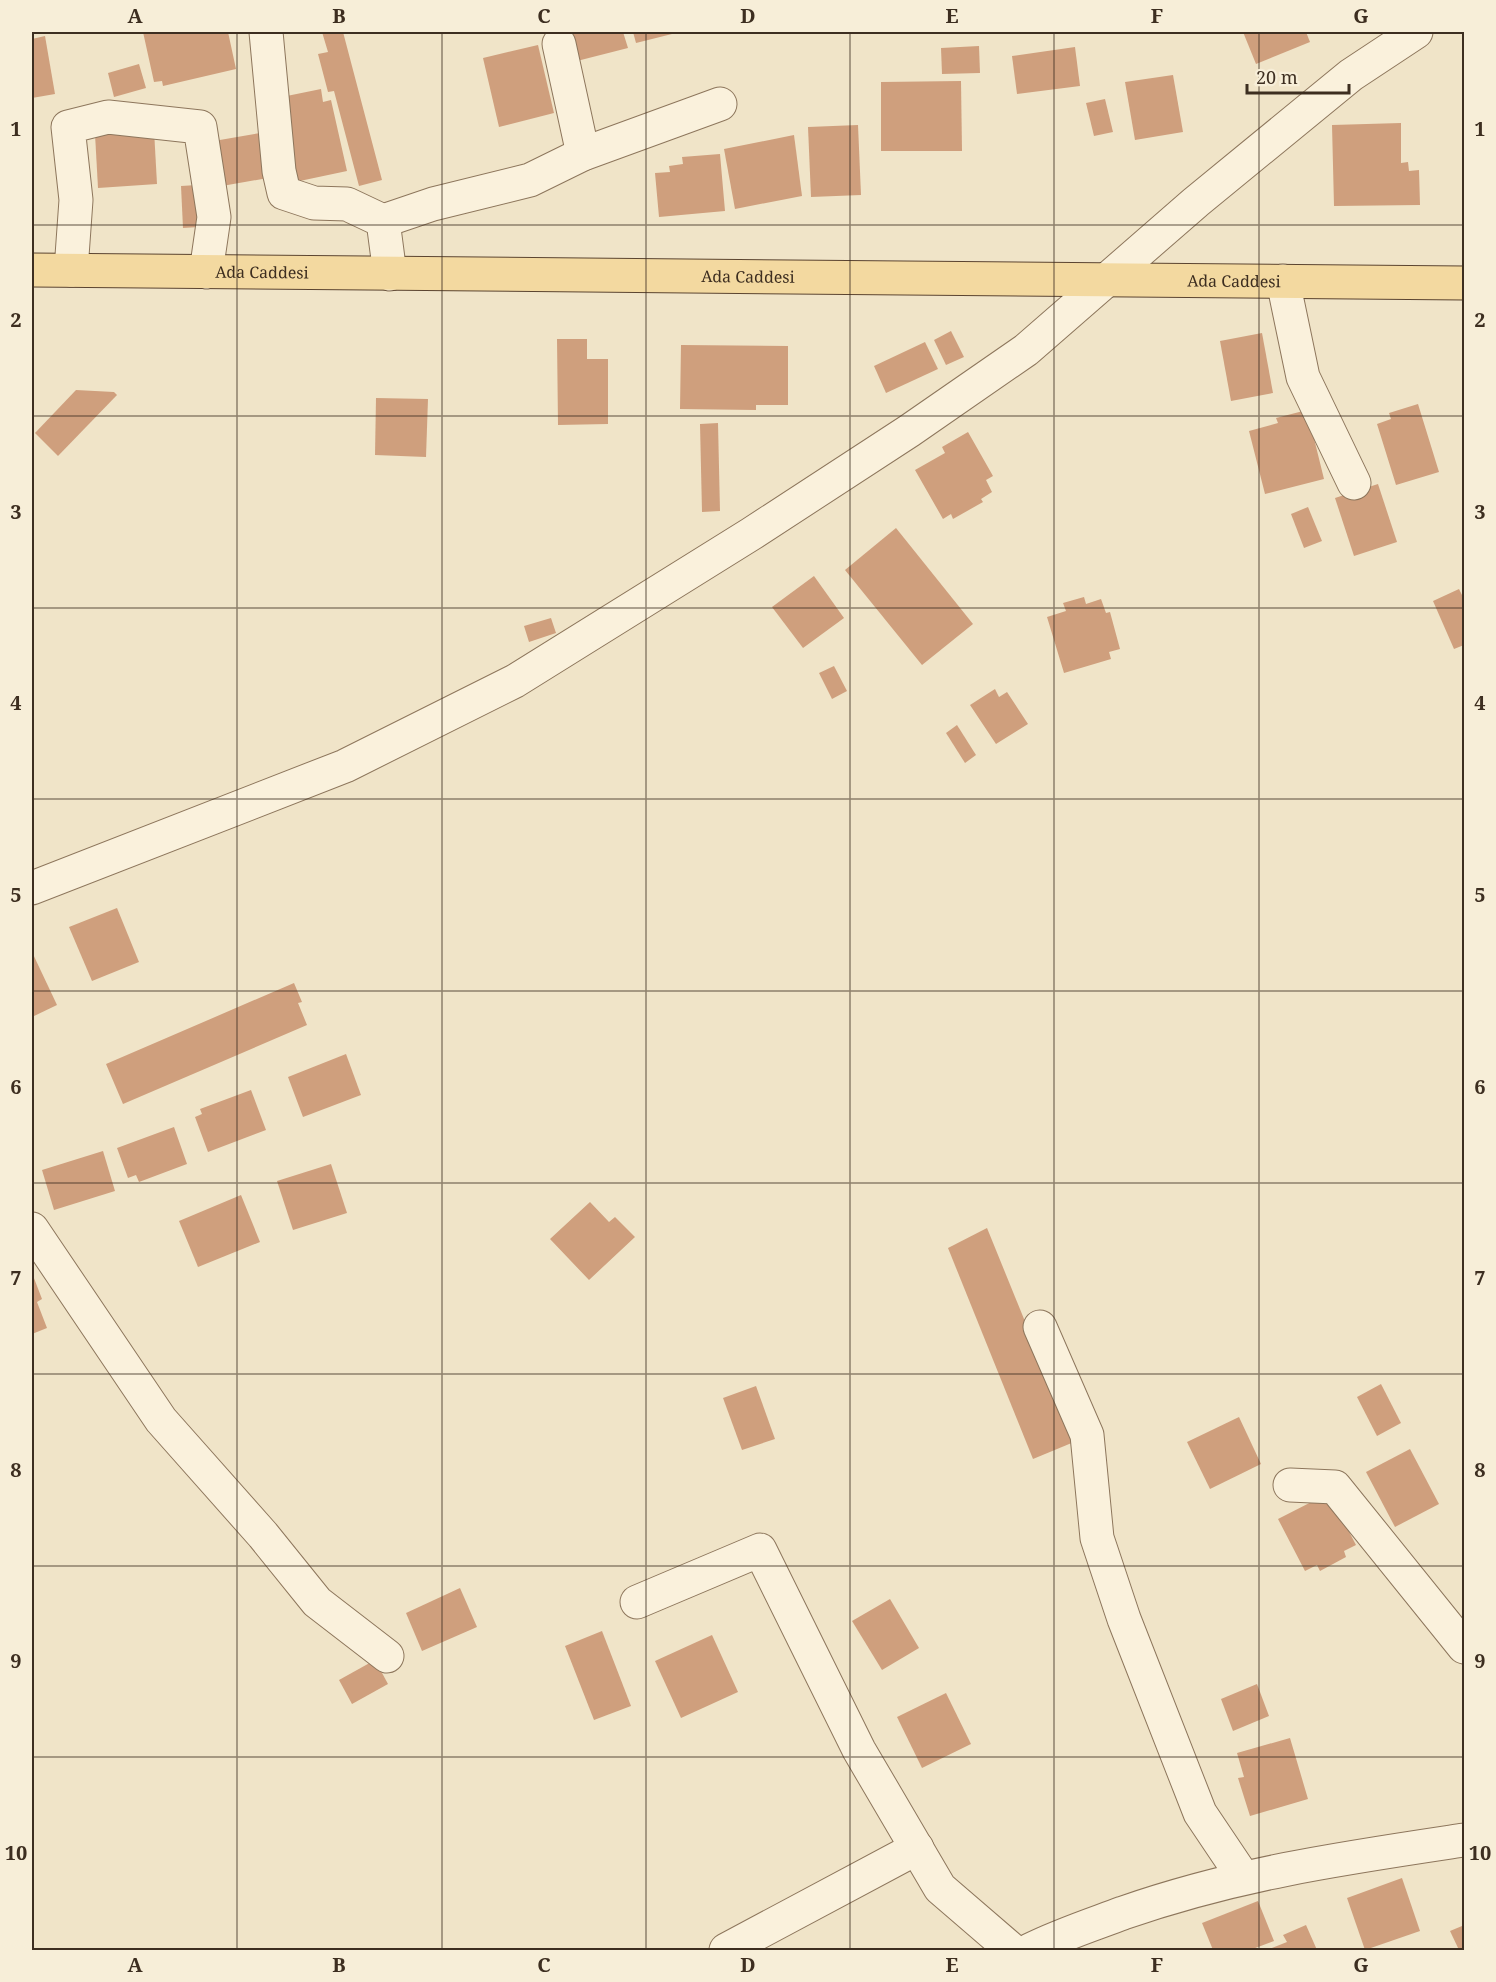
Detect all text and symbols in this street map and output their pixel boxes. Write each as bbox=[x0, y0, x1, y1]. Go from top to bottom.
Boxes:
text: A bbox=[127, 2, 143, 29]
text: B bbox=[332, 2, 346, 29]
text: C bbox=[537, 2, 551, 29]
text: D bbox=[740, 2, 756, 29]
text: E bbox=[945, 2, 959, 29]
text: F bbox=[1151, 2, 1163, 29]
text: G bbox=[1353, 2, 1369, 29]
scale bar bbox=[1247, 57, 1349, 95]
text: 20 m bbox=[1256, 65, 1298, 89]
text: 1 bbox=[10, 115, 22, 142]
text: 1 bbox=[1474, 115, 1486, 142]
street label: Ada Caddesi bbox=[215, 261, 309, 284]
street label: Ada Caddesi bbox=[701, 265, 795, 288]
street label: Ada Caddesi bbox=[1187, 269, 1281, 292]
text: 2 bbox=[10, 306, 22, 333]
text: 2 bbox=[1474, 306, 1486, 333]
text: 3 bbox=[10, 498, 22, 525]
text: 3 bbox=[1474, 498, 1486, 525]
text: 4 bbox=[10, 689, 22, 716]
text: 4 bbox=[1474, 689, 1486, 716]
text: 5 bbox=[10, 881, 22, 908]
text: 5 bbox=[1474, 881, 1486, 908]
text: 6 bbox=[10, 1073, 22, 1100]
text: 6 bbox=[1474, 1073, 1486, 1100]
text: 7 bbox=[10, 1264, 22, 1291]
text: 7 bbox=[1474, 1264, 1486, 1291]
text: 8 bbox=[10, 1456, 22, 1483]
text: 8 bbox=[1474, 1456, 1486, 1483]
text: 9 bbox=[10, 1647, 22, 1674]
text: 9 bbox=[1474, 1647, 1486, 1674]
text: 10 bbox=[5, 1839, 27, 1866]
text: 10 bbox=[1469, 1839, 1491, 1866]
text: A bbox=[127, 1951, 143, 1978]
text: B bbox=[332, 1951, 346, 1978]
text: C bbox=[537, 1951, 551, 1978]
text: D bbox=[740, 1951, 756, 1978]
text: E bbox=[945, 1951, 959, 1978]
text: F bbox=[1151, 1951, 1163, 1978]
text: G bbox=[1353, 1951, 1369, 1978]

